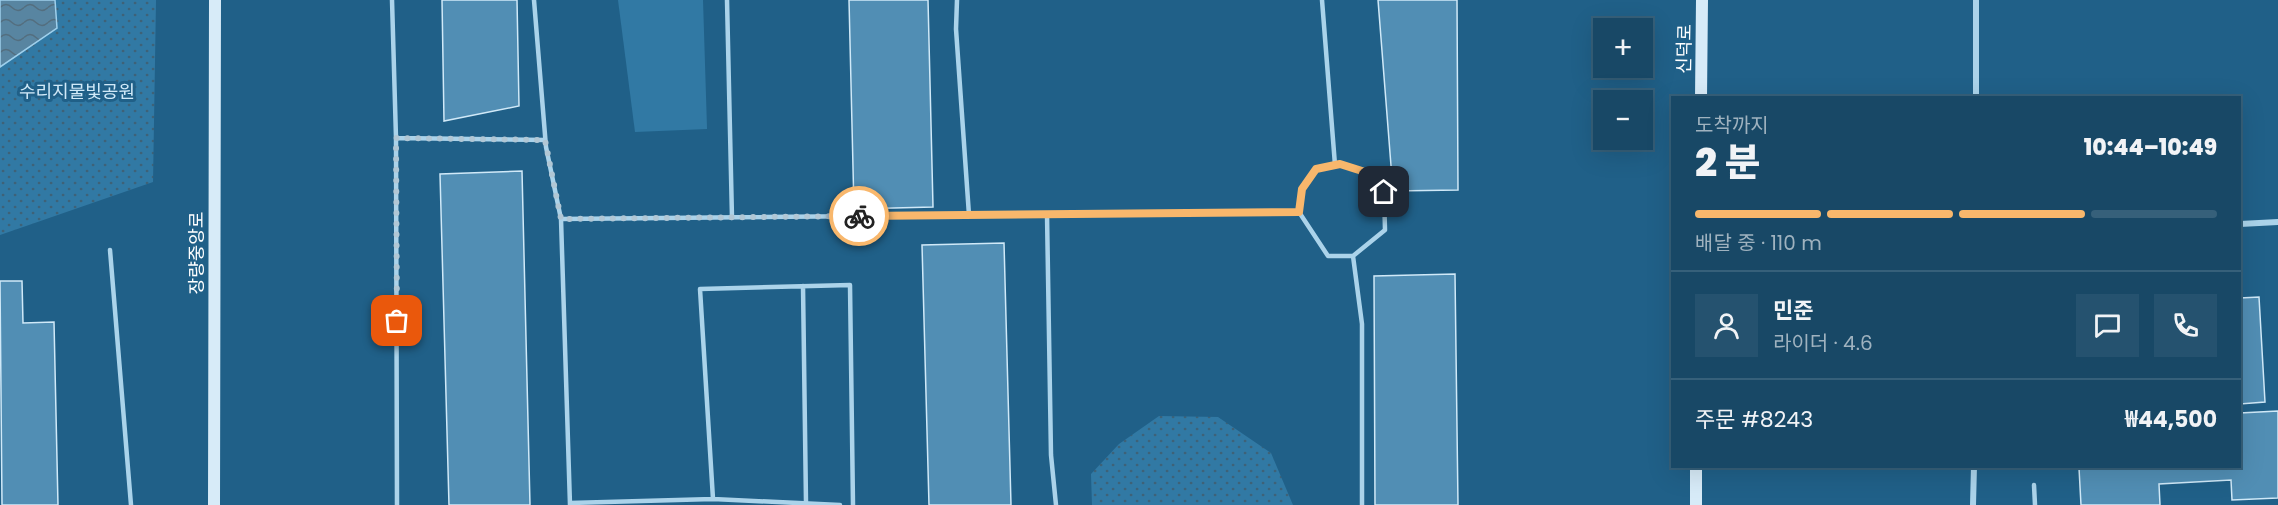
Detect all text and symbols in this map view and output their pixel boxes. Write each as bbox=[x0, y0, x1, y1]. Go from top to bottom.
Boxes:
map controls bbox=[1593, 18, 1653, 150]
button: + bbox=[1593, 18, 1653, 78]
street label: 신덕로 bbox=[1671, 24, 1697, 74]
park label: 수리지물빛공원 bbox=[19, 79, 135, 104]
button: − bbox=[1593, 90, 1653, 150]
text: 도착까지 bbox=[1695, 111, 1769, 139]
text: 10:44–10:49 bbox=[2084, 132, 2217, 163]
text: 2 분 bbox=[1695, 135, 1761, 190]
pin bbox=[1358, 166, 1409, 217]
icon: home bbox=[1367, 175, 1400, 208]
courier bbox=[829, 186, 889, 246]
icon: bike bbox=[843, 200, 876, 233]
street label: 장량중앙로 bbox=[184, 212, 209, 294]
text: 배달 중 · 110 m bbox=[1695, 229, 1822, 257]
button: person bbox=[1695, 294, 1758, 357]
button: chat bbox=[2076, 294, 2139, 357]
button: phone bbox=[2154, 294, 2217, 357]
pin bbox=[371, 295, 422, 346]
text: 민준 bbox=[1773, 295, 1813, 326]
icon: bag bbox=[380, 304, 413, 337]
text: 라이더 · 4.6 bbox=[1773, 329, 1873, 357]
text: 주문 #8243 bbox=[1695, 404, 1813, 435]
text: ₩44,500 bbox=[2125, 404, 2217, 435]

